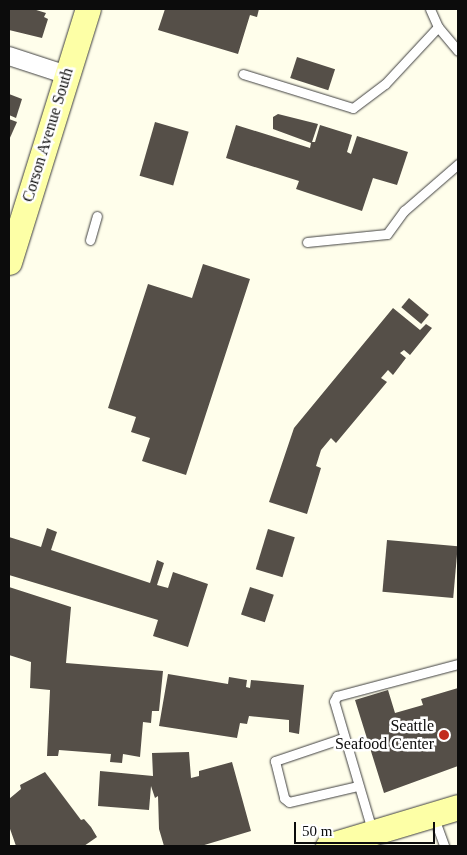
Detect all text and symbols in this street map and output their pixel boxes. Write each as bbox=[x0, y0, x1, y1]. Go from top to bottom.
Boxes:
street label: Corson Avenue South bbox=[18, 65, 78, 205]
place label: Seattle Seafood Center bbox=[335, 716, 434, 754]
marker: Seattle Seafood Center bbox=[438, 729, 450, 741]
scale bar bbox=[297, 812, 438, 844]
text: 50 m bbox=[302, 823, 332, 839]

